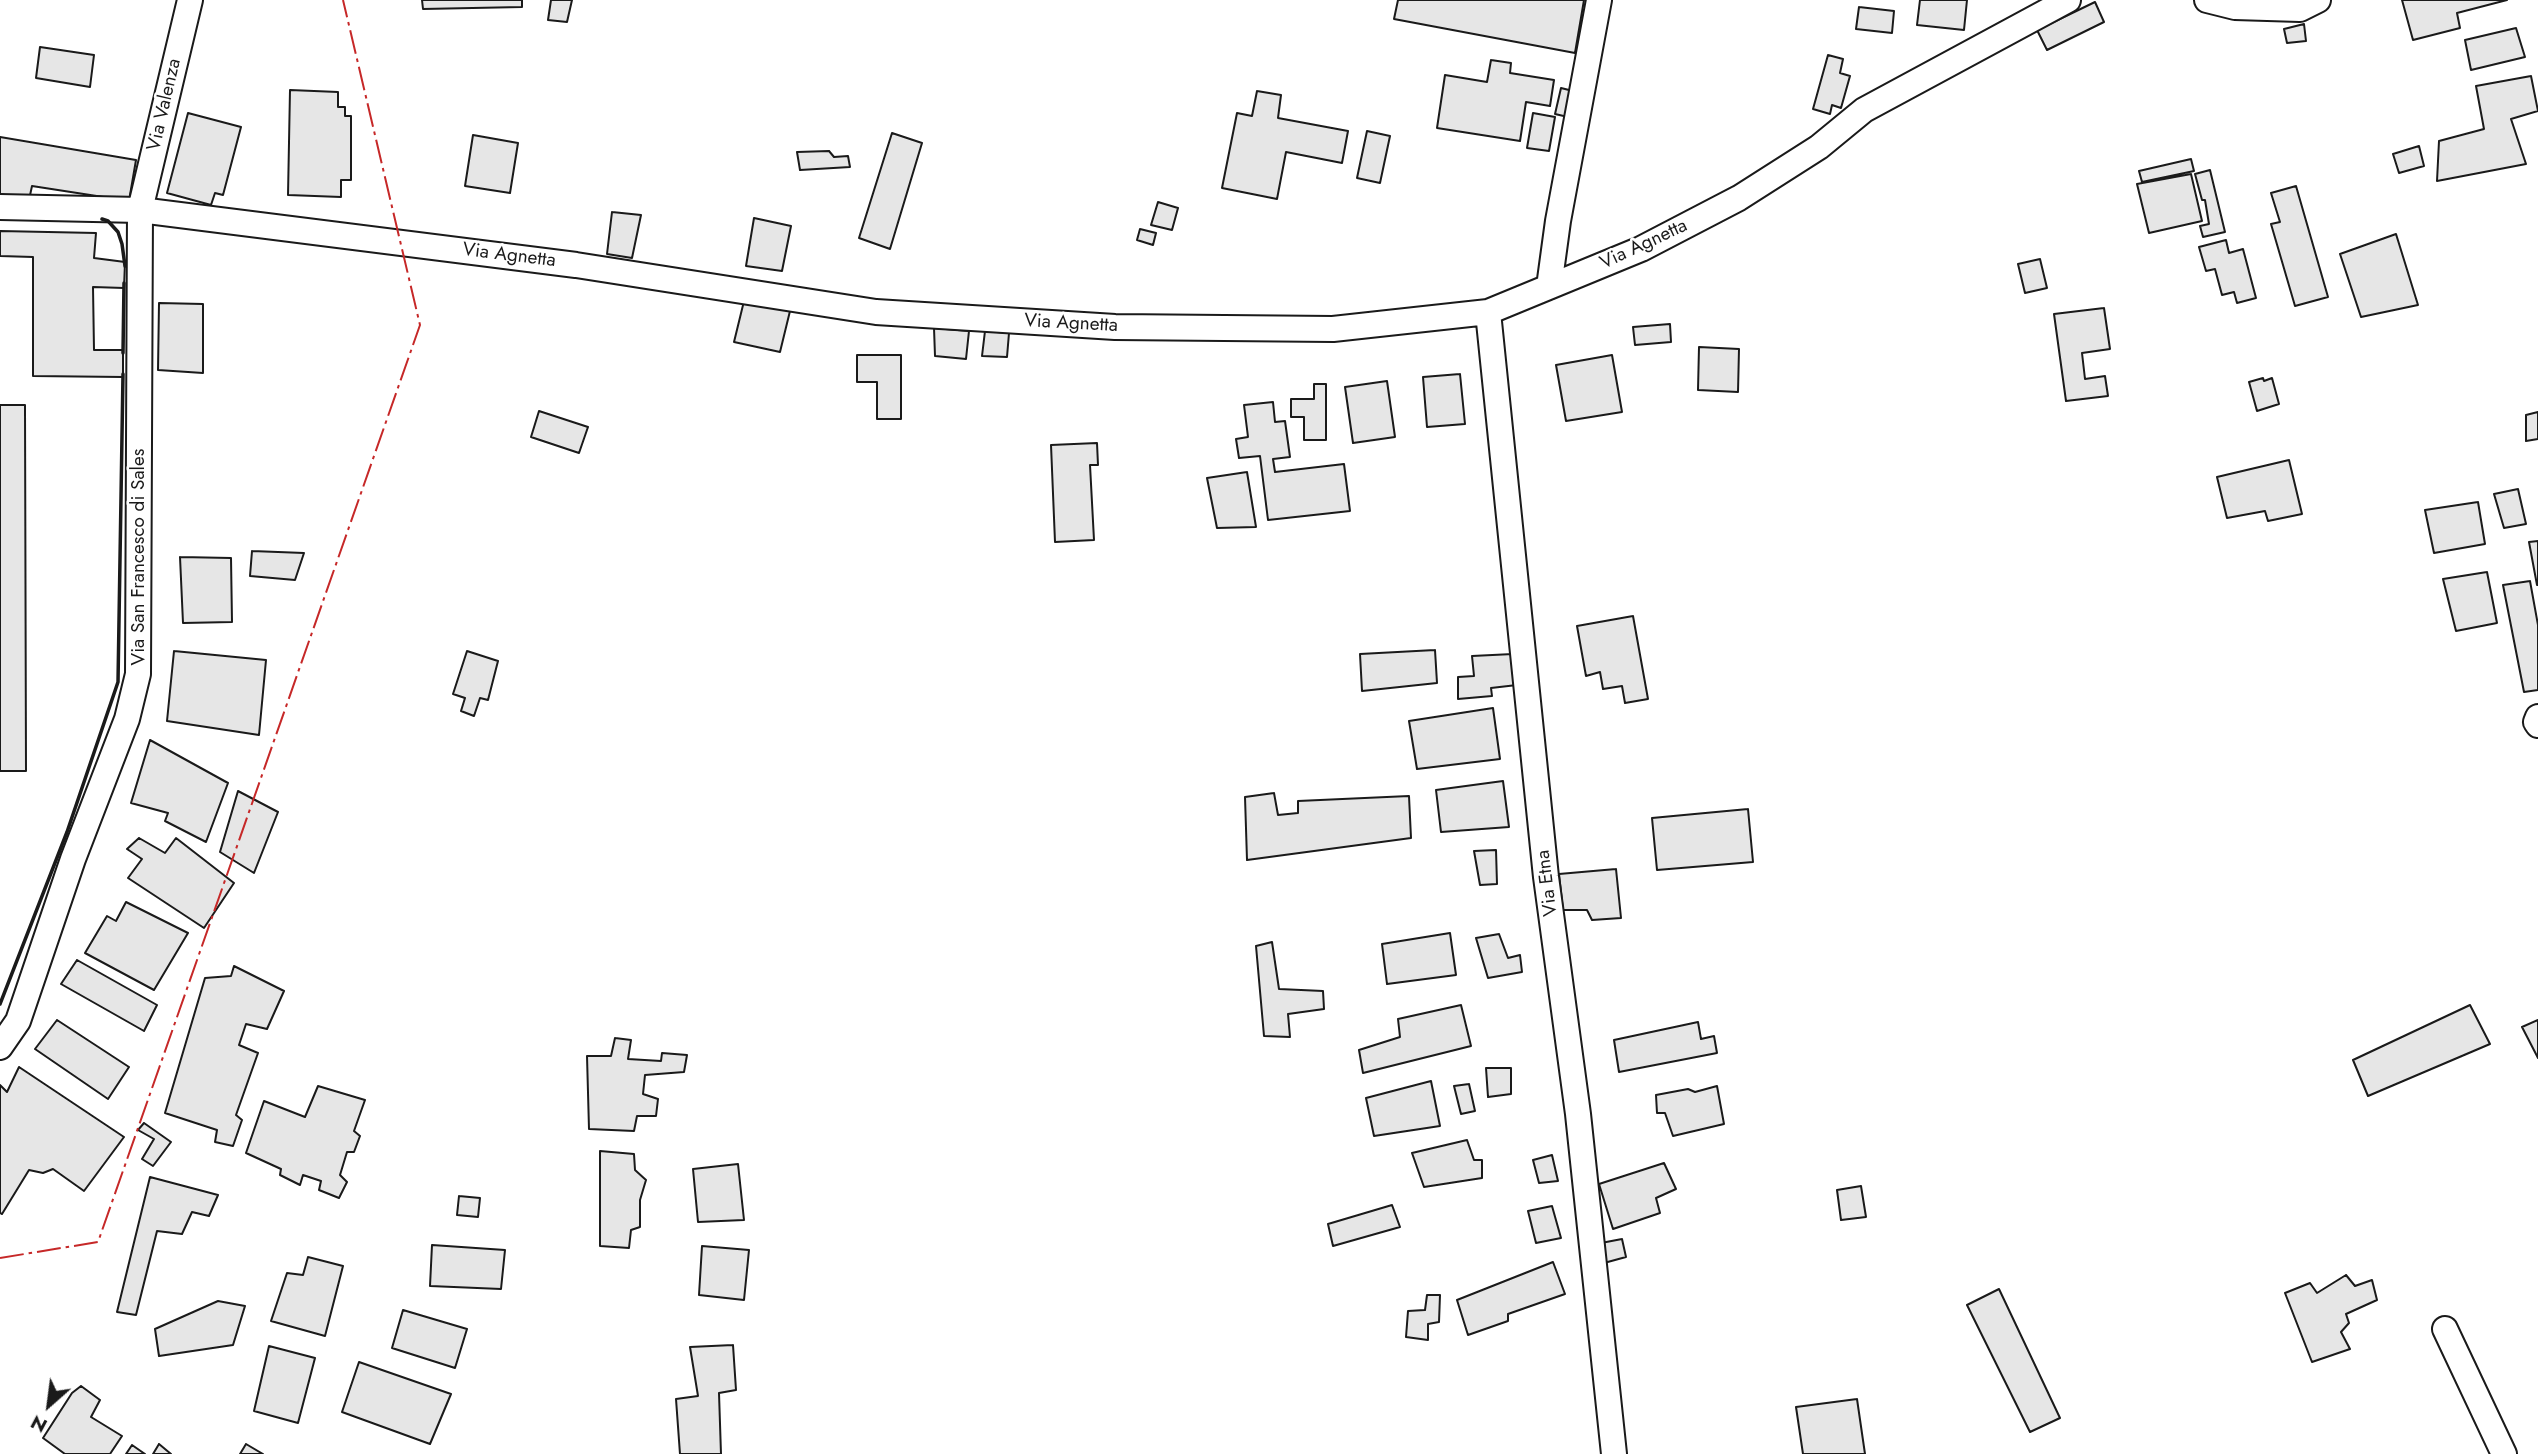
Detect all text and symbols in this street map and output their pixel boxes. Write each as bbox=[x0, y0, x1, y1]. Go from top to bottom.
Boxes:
street label: Via Valenza bbox=[143, 57, 187, 153]
street label: Via Agnetta bbox=[1597, 215, 1691, 275]
street label: Via Agnetta bbox=[461, 239, 557, 273]
street label: Via Agnetta bbox=[1024, 310, 1118, 338]
street label: Via San Francesco di Sales bbox=[128, 449, 150, 665]
street label: Via Etna bbox=[1533, 849, 1563, 917]
north arrow bbox=[14, 1370, 84, 1440]
text: N bbox=[26, 1409, 52, 1439]

